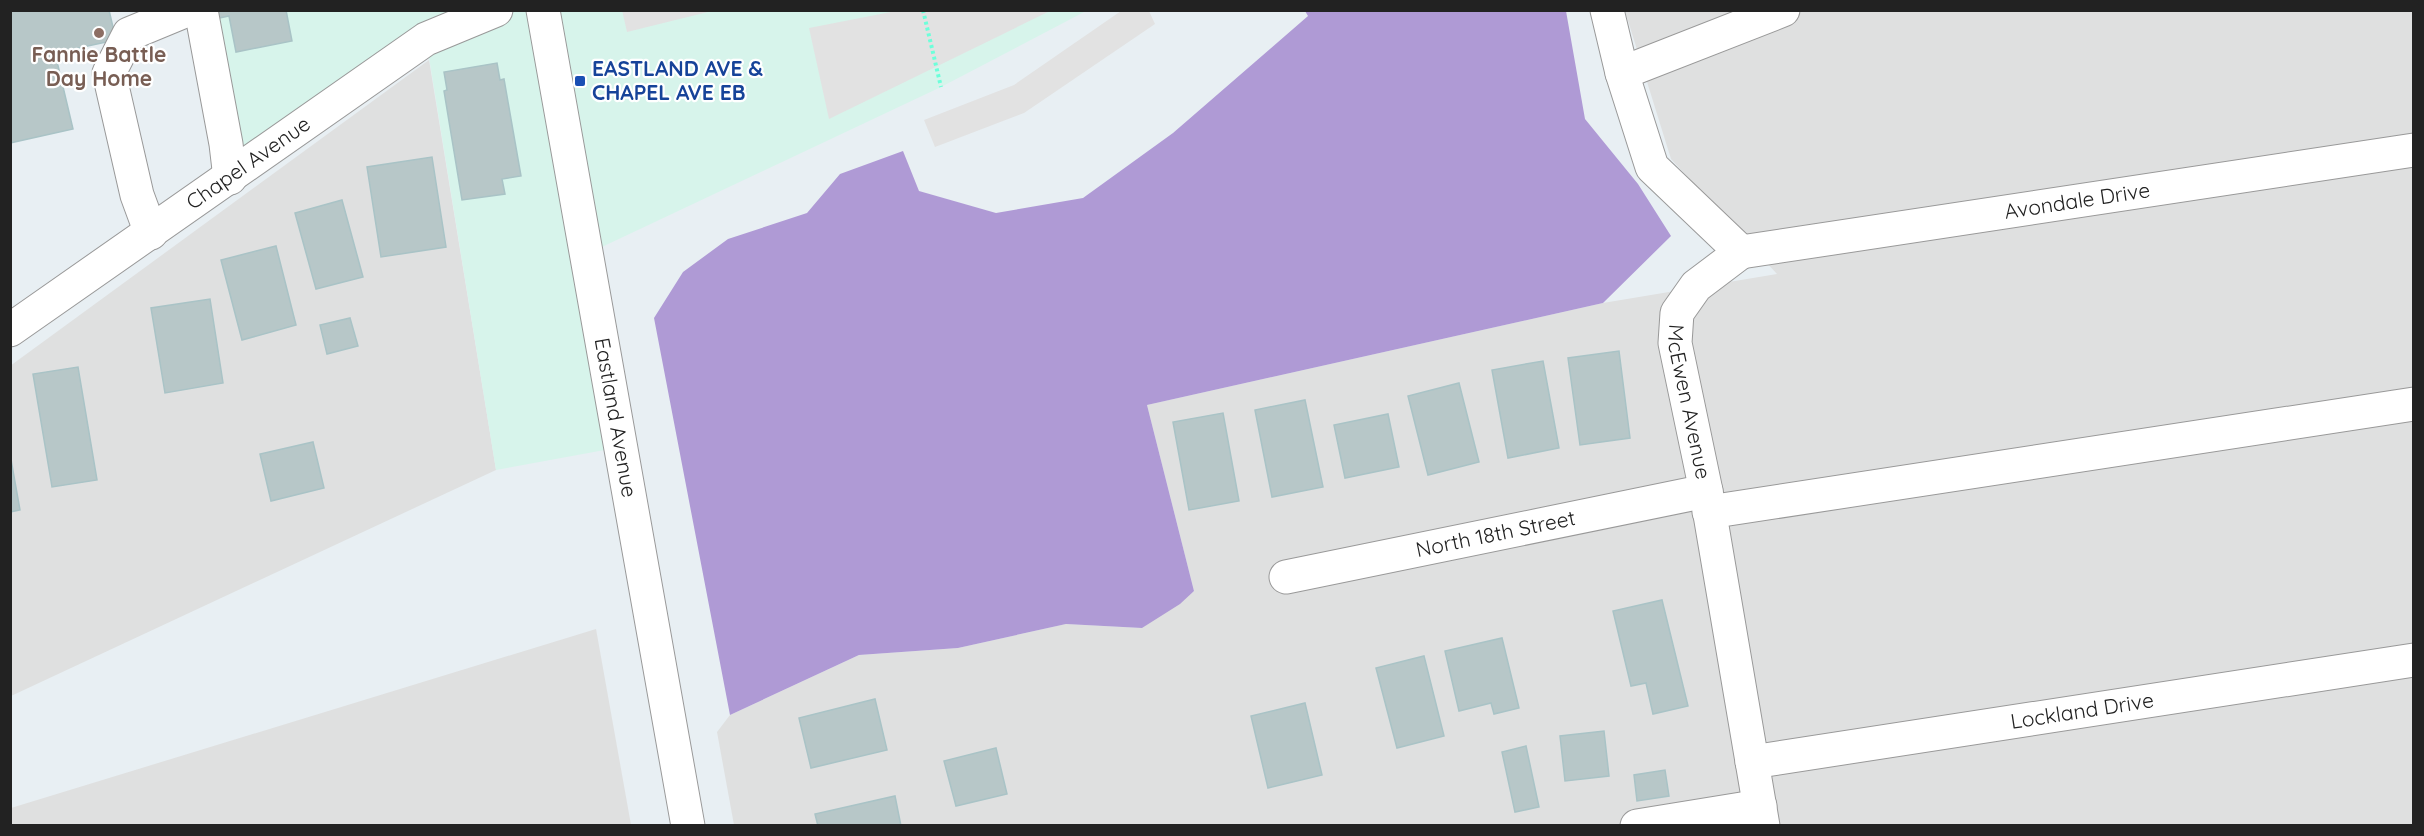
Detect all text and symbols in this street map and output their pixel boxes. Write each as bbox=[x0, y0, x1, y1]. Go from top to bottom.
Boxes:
marker: Fannie Battle Day Home bbox=[92, 26, 106, 40]
place label: Fannie Battle Day Home bbox=[32, 41, 166, 91]
place label: EASTLAND AVE & CHAPEL AVE EB bbox=[592, 55, 763, 105]
marker: EASTLAND AVE & CHAPEL AVE EB bbox=[573, 74, 587, 88]
street label: Chapel Avenue bbox=[181, 110, 315, 215]
street label: Avondale Drive bbox=[2002, 176, 2152, 224]
street label: McEwen Avenue bbox=[1663, 323, 1717, 481]
street label: Eastland Avenue bbox=[589, 336, 643, 499]
street label: North 18th Street bbox=[1413, 504, 1578, 562]
street label: Lockland Drive bbox=[2008, 686, 2155, 734]

